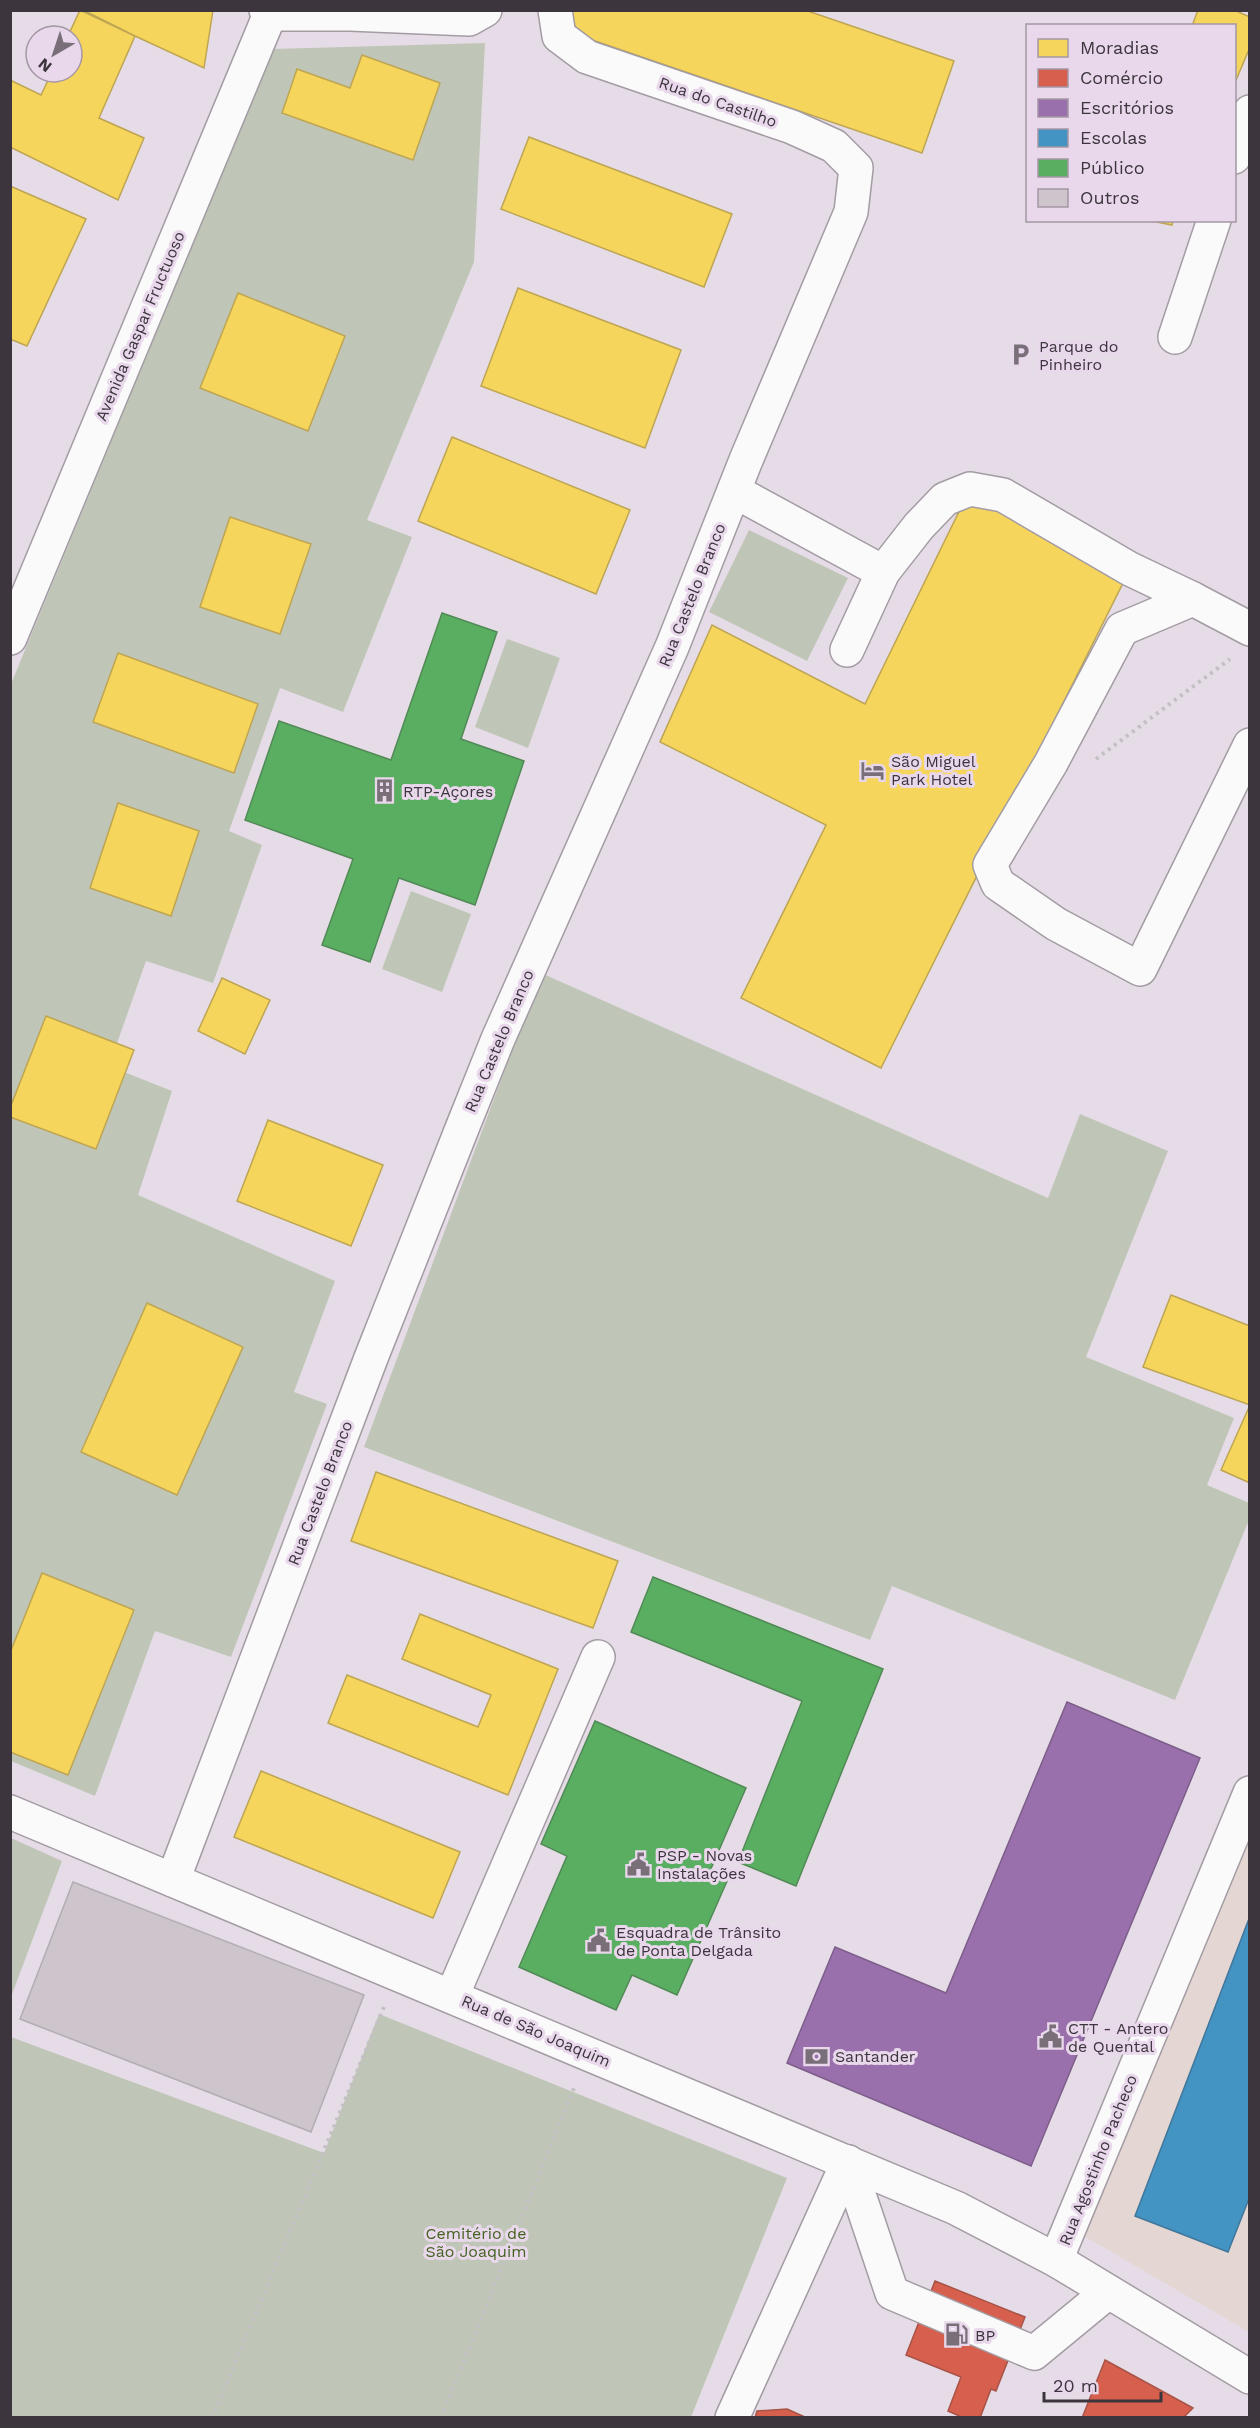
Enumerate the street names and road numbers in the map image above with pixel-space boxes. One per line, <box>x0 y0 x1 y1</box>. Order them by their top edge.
street label: Rua do Castilho <box>657 73 779 131</box>
street label: Avenida Gaspar Fructuoso <box>91 228 189 424</box>
street label: Rua Castelo Branco <box>655 520 729 670</box>
street label: Rua Castelo Branco <box>460 967 538 1115</box>
street label: Rua Castelo Branco <box>284 1418 356 1568</box>
street label: Rua de São Joaquim <box>459 1991 613 2071</box>
street label: Rua Agostinho Pacheco <box>1055 2072 1141 2248</box>

